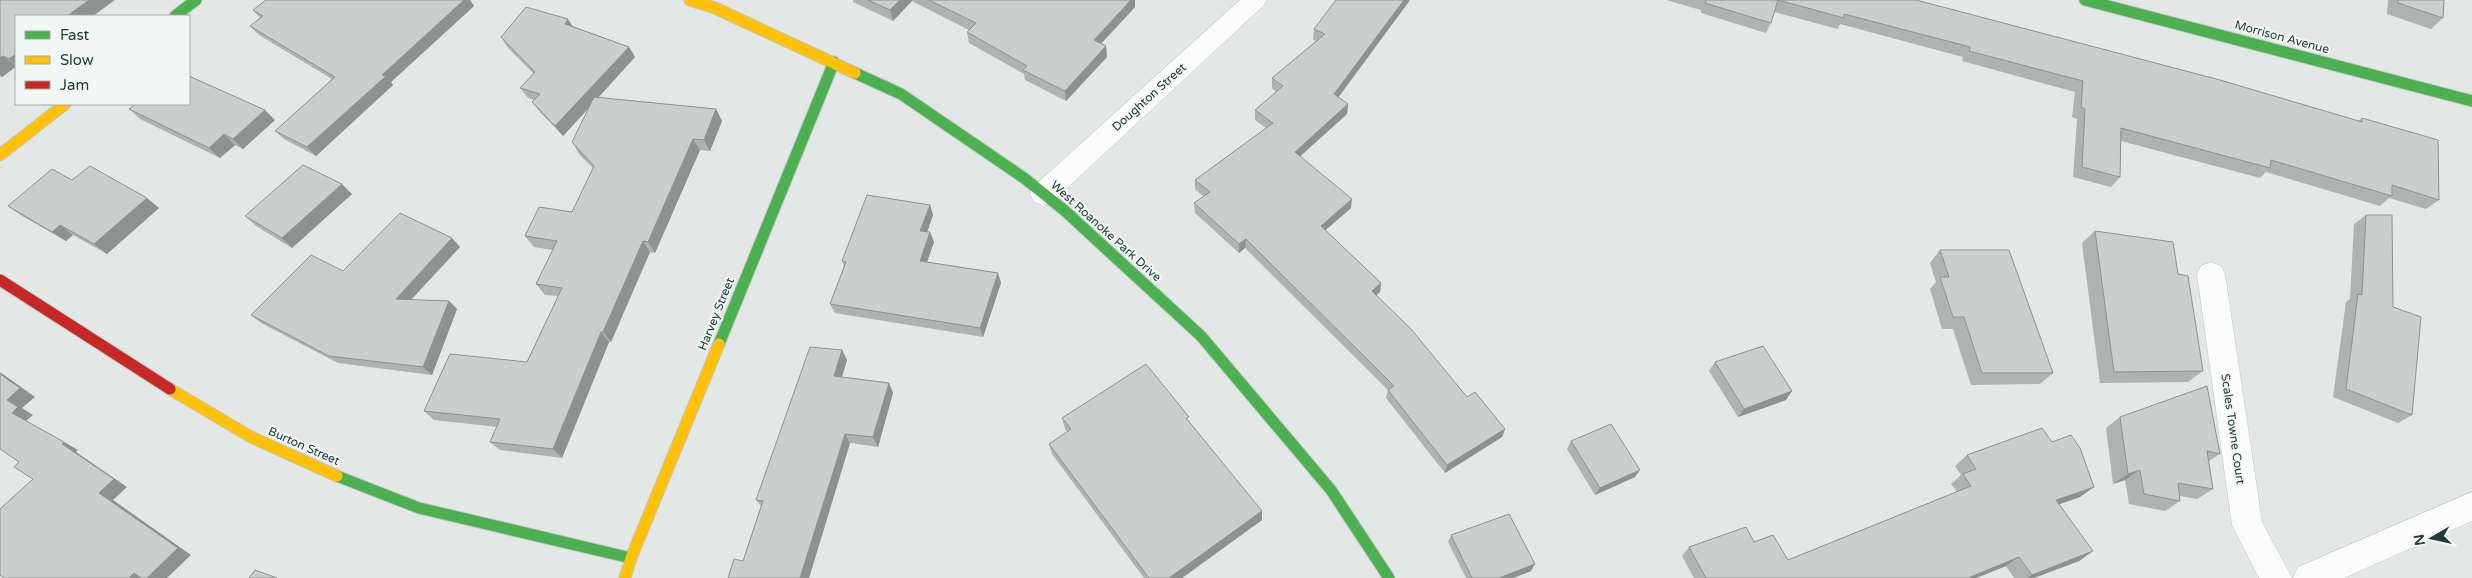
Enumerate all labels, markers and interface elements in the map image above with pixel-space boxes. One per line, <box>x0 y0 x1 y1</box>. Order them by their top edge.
legend <box>15 15 190 105</box>
street label: Morrison Avenue <box>2233 18 2331 56</box>
text: Fast <box>60 26 90 44</box>
text: Slow <box>60 51 94 69</box>
street label: Doughton Street <box>1109 60 1189 134</box>
text: Jam <box>60 76 89 94</box>
street label: West Roanoke Park Drive <box>1048 178 1164 284</box>
street label: Harvey Street <box>695 275 737 352</box>
street label: Scales Towne Court <box>2218 373 2248 486</box>
street label: Burton Street <box>266 424 342 468</box>
north arrow <box>2407 513 2457 563</box>
text: N <box>2410 533 2429 547</box>

